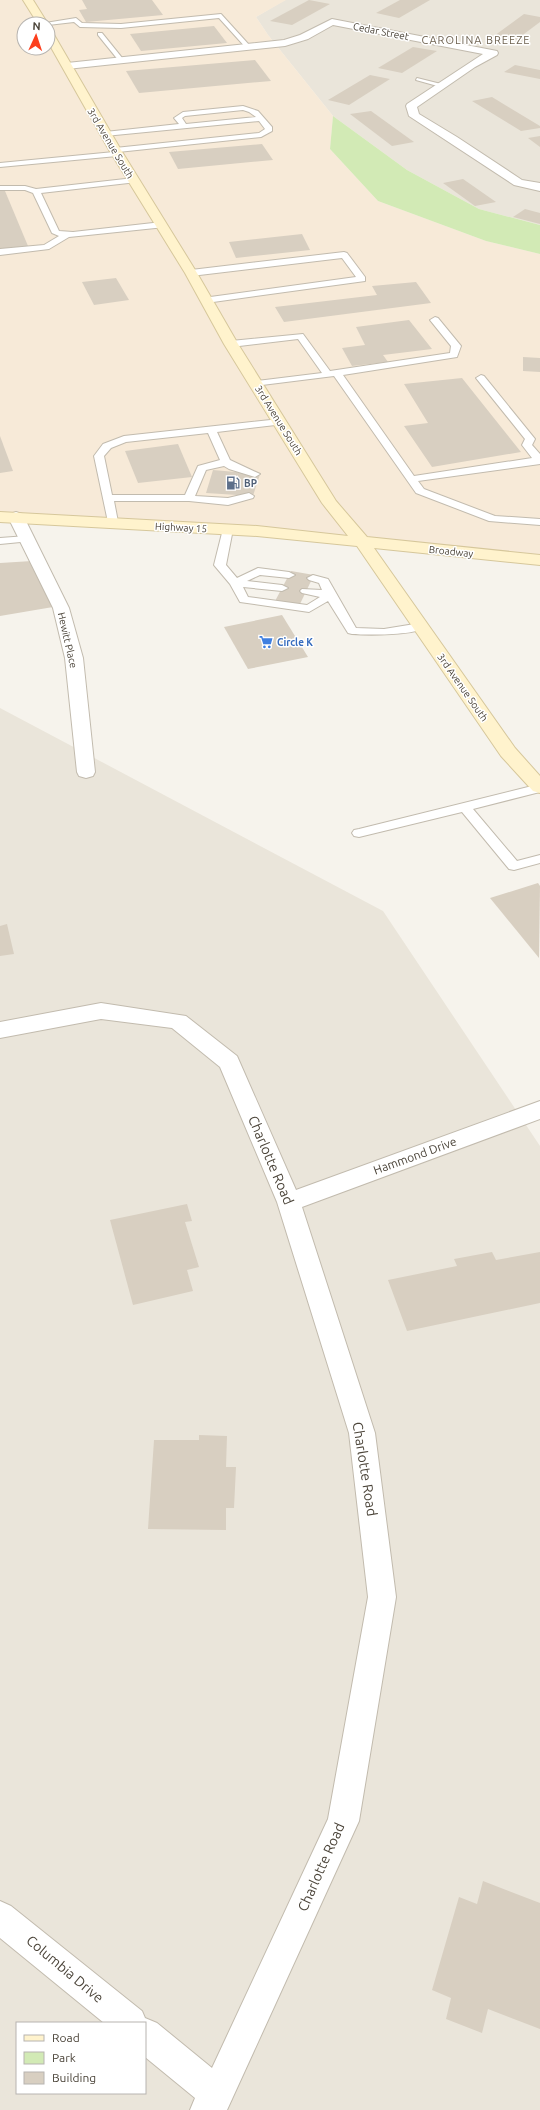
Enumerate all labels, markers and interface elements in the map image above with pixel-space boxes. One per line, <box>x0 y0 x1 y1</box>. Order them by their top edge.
north arrow <box>16 16 56 56</box>
text: N <box>32 20 41 32</box>
street label: Cedar Street <box>352 21 410 42</box>
district label: CAROLINA BREEZE <box>421 34 531 46</box>
street label: 3rd Avenue South <box>85 106 136 180</box>
street label: 3rd Avenue South <box>253 383 304 457</box>
fuel station icon: BP <box>225 475 241 491</box>
place label: BP <box>244 478 257 489</box>
street label: Highway 15 <box>155 521 207 534</box>
street label: Broadway <box>428 544 474 559</box>
street label: Hewitt Place <box>56 611 79 669</box>
supermarket icon: Circle K <box>258 634 274 650</box>
place label: Circle K <box>277 637 313 648</box>
street label: 3rd Avenue South <box>435 651 490 723</box>
street label: Charlotte Road <box>245 1113 297 1207</box>
street label: Hammond Drive <box>372 1134 458 1177</box>
street label: Charlotte Road <box>350 1421 380 1517</box>
street label: Charlotte Road <box>294 1820 348 1914</box>
street label: Columbia Drive <box>23 1932 107 2006</box>
legend <box>16 2022 146 2094</box>
text: Road <box>52 2031 80 2044</box>
text: Park <box>52 2051 76 2064</box>
text: Building <box>52 2071 96 2084</box>

